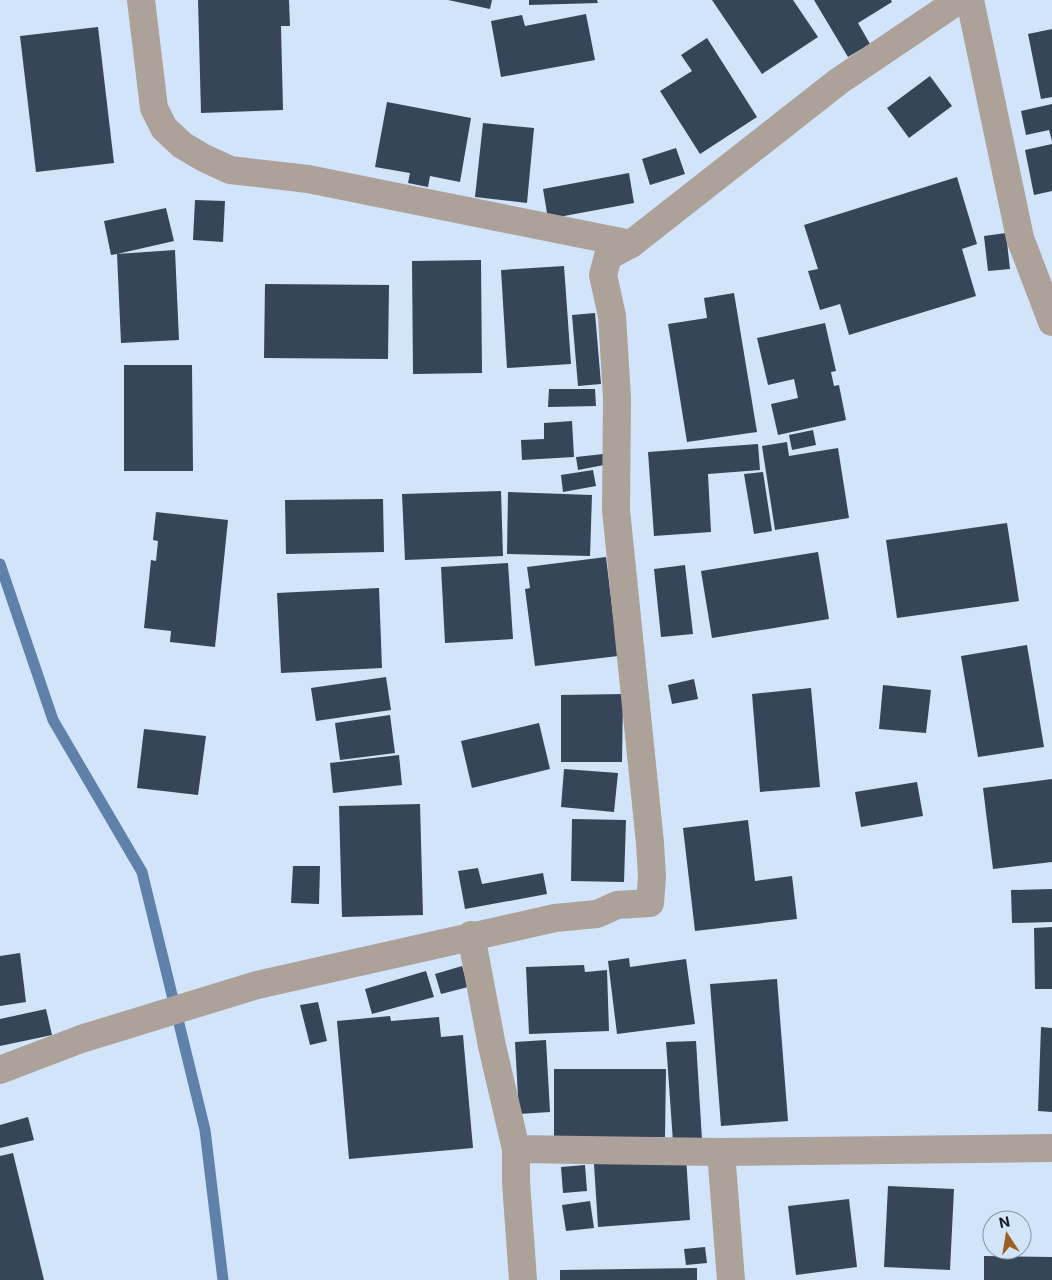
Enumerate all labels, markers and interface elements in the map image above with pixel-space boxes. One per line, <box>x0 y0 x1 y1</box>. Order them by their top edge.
north arrow <box>982 1210 1032 1260</box>
text: N <box>997 1212 1011 1231</box>

